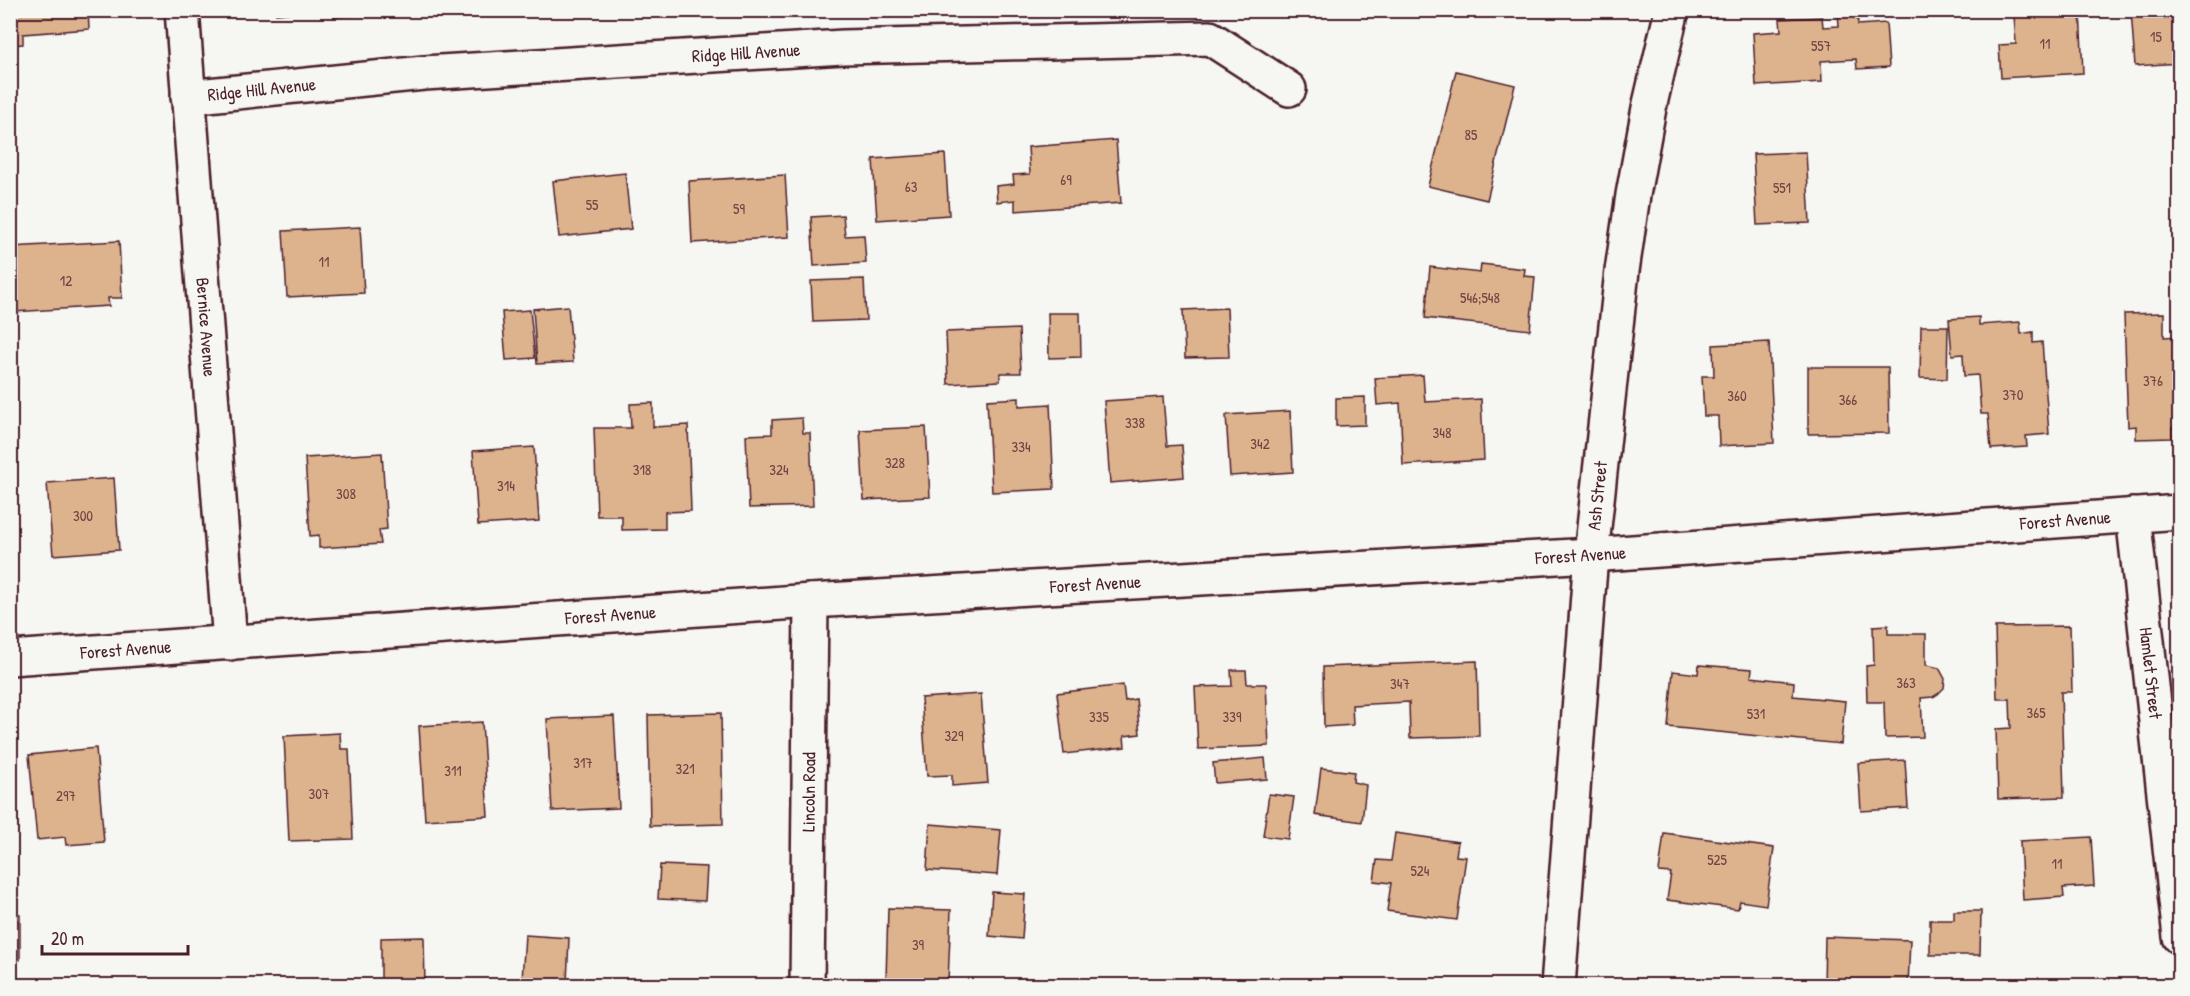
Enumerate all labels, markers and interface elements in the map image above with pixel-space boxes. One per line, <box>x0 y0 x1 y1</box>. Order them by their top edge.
house number: 15 <box>2150 26 2163 47</box>
house number: 11 <box>2040 33 2050 54</box>
house number: 557 <box>1811 35 1831 56</box>
street label: Ridge Hill Avenue <box>691 37 801 68</box>
street label: Ridge Hill Avenue <box>206 71 317 107</box>
house number: 85 <box>1465 124 1478 145</box>
house number: 69 <box>1060 169 1072 190</box>
house number: 63 <box>905 176 918 197</box>
house number: 551 <box>1773 177 1791 198</box>
house number: 55 <box>586 194 599 215</box>
house number: 59 <box>733 198 745 219</box>
house number: 11 <box>319 251 329 272</box>
house number: 12 <box>60 270 72 291</box>
street label: Bernice Avenue <box>190 277 223 378</box>
house number: 546;548 <box>1460 287 1500 308</box>
house number: 376 <box>2143 370 2163 391</box>
house number: 370 <box>2003 384 2024 405</box>
house number: 360 <box>1727 385 1747 406</box>
house number: 366 <box>1839 389 1857 410</box>
house number: 338 <box>1125 412 1145 433</box>
house number: 348 <box>1433 422 1451 443</box>
house number: 342 <box>1250 433 1270 454</box>
house number: 334 <box>1011 436 1031 457</box>
house number: 328 <box>885 452 905 473</box>
house number: 318 <box>633 459 651 480</box>
house number: 324 <box>769 459 789 480</box>
street label: Ash Street <box>1581 459 1613 531</box>
house number: 314 <box>497 475 515 496</box>
house number: 308 <box>336 483 356 504</box>
street label: Forest Avenue <box>2018 504 2112 536</box>
house number: 300 <box>73 505 93 526</box>
street label: Forest Avenue <box>1533 539 1627 570</box>
street label: Forest Avenue <box>1048 569 1142 599</box>
street label: Forest Avenue <box>563 599 657 631</box>
street label: Hamlet Street <box>2134 626 2169 721</box>
street label: Forest Avenue <box>78 634 172 665</box>
house number: 363 <box>1896 672 1916 693</box>
house number: 347 <box>1390 673 1410 694</box>
house number: 365 <box>2026 702 2046 723</box>
house number: 531 <box>1747 703 1765 724</box>
house number: 335 <box>1089 706 1110 727</box>
house number: 339 <box>1223 706 1242 727</box>
house number: 329 <box>944 725 964 746</box>
house number: 317 <box>573 752 593 773</box>
street label: Lincoln Road <box>796 752 821 832</box>
house number: 321 <box>675 758 695 779</box>
house number: 311 <box>444 760 462 781</box>
house number: 307 <box>309 783 329 804</box>
house number: 297 <box>56 785 76 806</box>
house number: 525 <box>1707 849 1728 870</box>
house number: 11 <box>2052 853 2062 874</box>
house number: 524 <box>1411 860 1430 881</box>
scale bar <box>42 918 188 956</box>
text: 20 m <box>51 926 84 951</box>
house number: 39 <box>912 934 925 955</box>

